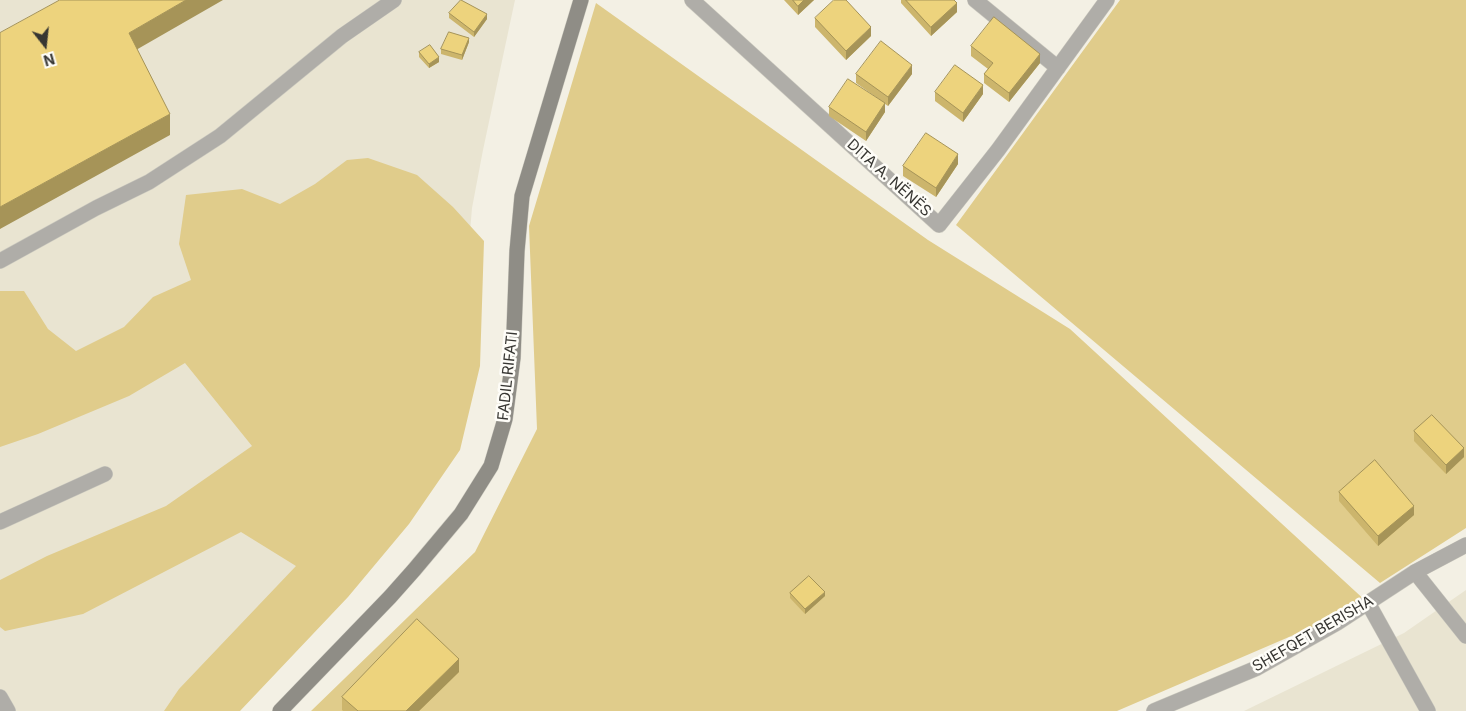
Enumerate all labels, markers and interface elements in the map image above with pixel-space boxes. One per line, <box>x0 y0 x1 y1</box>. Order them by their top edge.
north arrow <box>20 20 70 70</box>
text: N <box>42 50 57 70</box>
street label: DITA A. NËNËS <box>843 136 935 220</box>
street label: FADIL RIFATI <box>494 331 522 421</box>
street label: SHEFQET BERISHA <box>1249 592 1377 676</box>

